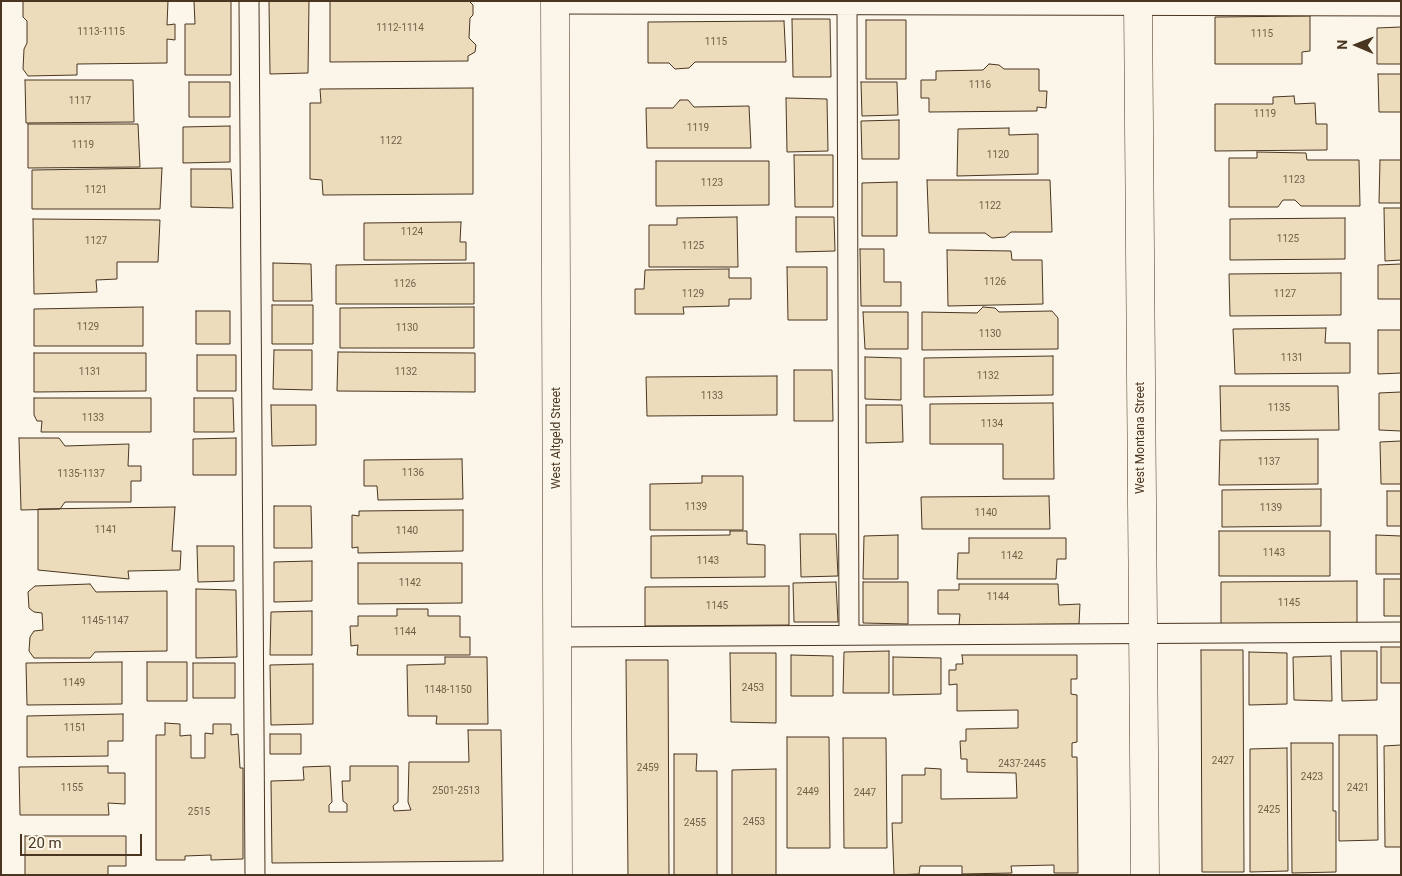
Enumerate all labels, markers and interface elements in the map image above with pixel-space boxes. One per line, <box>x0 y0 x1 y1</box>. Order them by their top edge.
north arrow <box>1332 20 1382 70</box>
house number: 1112-1114 <box>376 22 424 34</box>
house number: 1113-1115 <box>77 26 125 38</box>
house number: 1115 <box>1251 28 1273 40</box>
house number: 1115 <box>705 36 727 48</box>
text: N <box>1334 40 1350 50</box>
house number: 1116 <box>969 79 991 91</box>
house number: 1117 <box>69 95 91 107</box>
house number: 1119 <box>1254 108 1276 120</box>
house number: 1119 <box>687 122 709 134</box>
house number: 1122 <box>380 135 402 147</box>
house number: 1119 <box>72 139 94 151</box>
house number: 1120 <box>987 149 1009 161</box>
house number: 1123 <box>1283 174 1305 186</box>
house number: 1123 <box>701 177 723 189</box>
house number: 1121 <box>85 184 107 196</box>
house number: 1122 <box>979 200 1001 212</box>
house number: 1124 <box>401 226 423 238</box>
house number: 1125 <box>1277 233 1299 245</box>
house number: 1127 <box>85 235 107 247</box>
house number: 1125 <box>682 240 704 252</box>
house number: 1126 <box>984 276 1006 288</box>
house number: 1126 <box>394 278 416 290</box>
house number: 1129 <box>682 288 704 300</box>
house number: 1127 <box>1274 288 1296 300</box>
house number: 1129 <box>77 321 99 333</box>
house number: 1130 <box>396 322 418 334</box>
house number: 1130 <box>979 328 1001 340</box>
house number: 1131 <box>1281 352 1303 364</box>
house number: 1131 <box>79 366 101 378</box>
house number: 1132 <box>395 366 417 378</box>
house number: 1132 <box>977 370 999 382</box>
street label: West Montana Street <box>1134 382 1148 494</box>
street label: West Altgeld Street <box>550 387 564 489</box>
house number: 1133 <box>701 390 723 402</box>
house number: 1135 <box>1268 402 1290 414</box>
house number: 1133 <box>82 412 104 424</box>
house number: 1134 <box>981 418 1003 430</box>
house number: 1137 <box>1258 456 1280 468</box>
house number: 1136 <box>402 467 424 479</box>
house number: 1135-1137 <box>57 468 105 480</box>
house number: 1139 <box>685 501 707 513</box>
house number: 1139 <box>1260 502 1282 514</box>
house number: 1140 <box>975 507 997 519</box>
house number: 1141 <box>95 524 117 536</box>
house number: 1140 <box>396 525 418 537</box>
house number: 1143 <box>1263 547 1285 559</box>
house number: 1142 <box>1001 550 1023 562</box>
house number: 1143 <box>697 555 719 567</box>
house number: 1142 <box>399 577 421 589</box>
house number: 1144 <box>987 591 1009 603</box>
house number: 1145 <box>1278 597 1300 609</box>
house number: 1145 <box>706 600 728 612</box>
house number: 1145-1147 <box>81 615 129 627</box>
house number: 1144 <box>394 626 416 638</box>
house number: 1149 <box>63 677 85 689</box>
house number: 2453 <box>742 682 764 694</box>
house number: 1148-1150 <box>424 684 472 696</box>
house number: 1151 <box>64 722 86 734</box>
house number: 2427 <box>1212 755 1234 767</box>
house number: 2437-2445 <box>998 758 1046 770</box>
house number: 2459 <box>637 762 659 774</box>
house number: 2423 <box>1301 771 1323 783</box>
house number: 1155 <box>61 782 83 794</box>
house number: 2421 <box>1347 782 1369 794</box>
house number: 2501-2513 <box>432 785 480 797</box>
house number: 2449 <box>797 786 819 798</box>
house number: 2447 <box>854 787 876 799</box>
house number: 2425 <box>1258 804 1280 816</box>
house number: 2515 <box>188 806 210 818</box>
house number: 2453 <box>743 816 765 828</box>
house number: 2455 <box>684 817 706 829</box>
scale bar <box>22 824 145 856</box>
text: 20 m <box>28 834 62 852</box>

